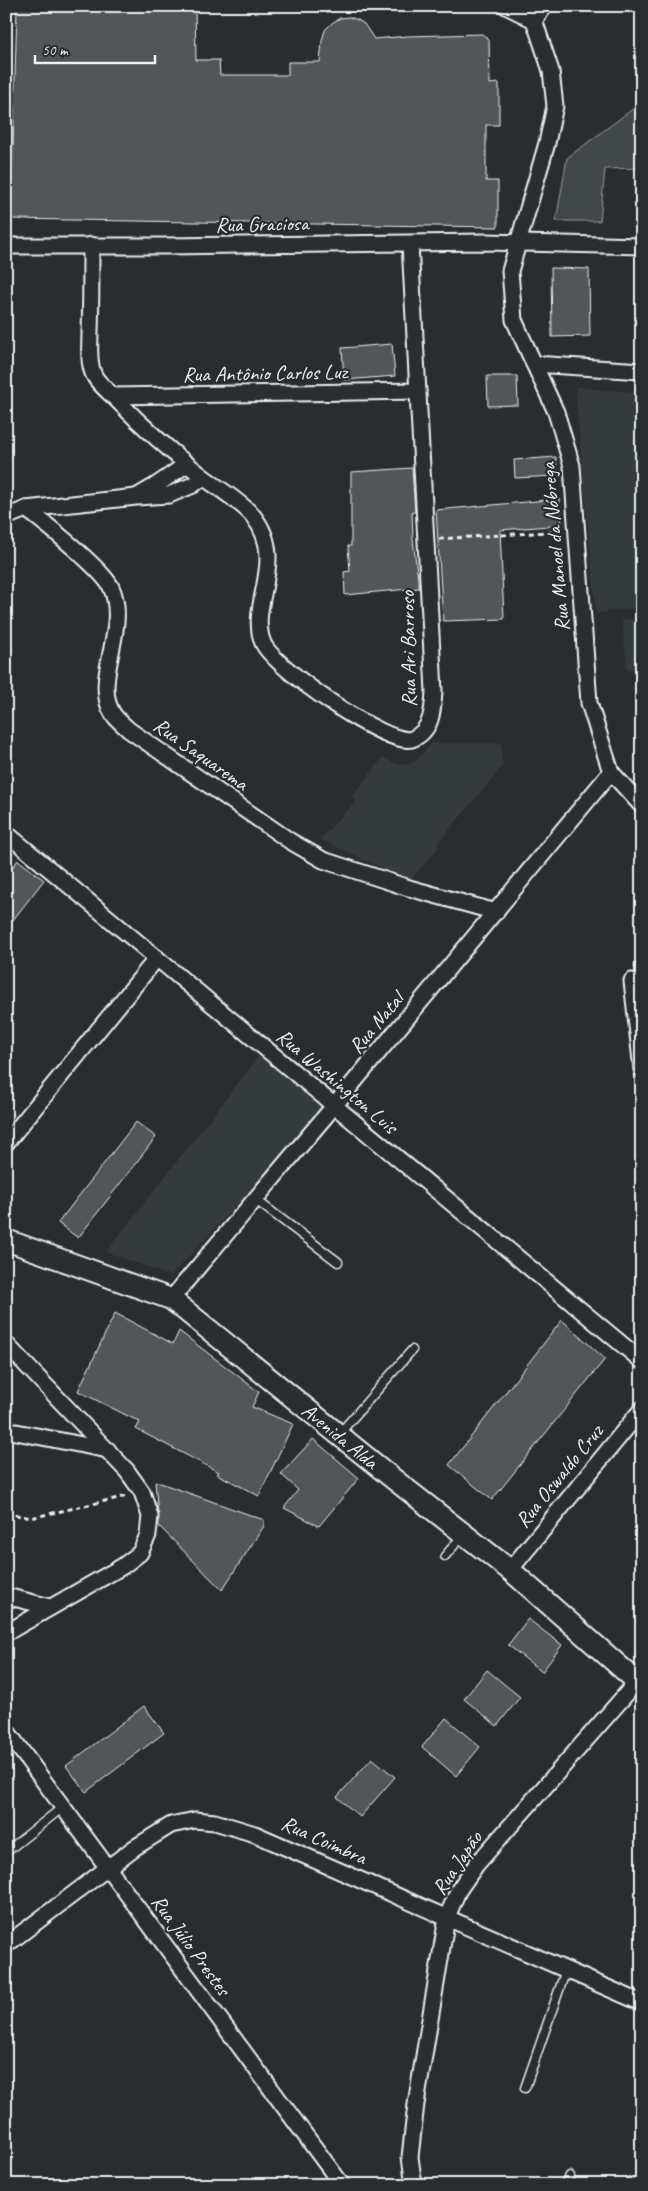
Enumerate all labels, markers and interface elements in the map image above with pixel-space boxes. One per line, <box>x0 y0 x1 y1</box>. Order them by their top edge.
scale bar <box>35 32 155 64</box>
text: 50 m <box>42 41 69 60</box>
street label: Rua Graciosa <box>215 210 311 238</box>
street label: Rua Antônio Carlos Luz <box>183 359 350 387</box>
street label: Rua Manoel da Nóbrega <box>535 460 575 632</box>
street label: Rua Ari Barroso <box>394 589 422 707</box>
street label: Rua Saquarema <box>149 712 255 797</box>
street label: Rua Natal <box>343 984 411 1059</box>
street label: Rua Washington Luis <box>271 1023 404 1140</box>
street label: Avenida Alda <box>296 1397 385 1476</box>
street label: Rua Oswaldo Cruz <box>509 1418 609 1533</box>
street label: Rua Coimbra <box>277 1810 372 1871</box>
street label: Rua Japão <box>426 1825 489 1900</box>
street label: Rua Júlio Prestes <box>146 1889 237 2002</box>

